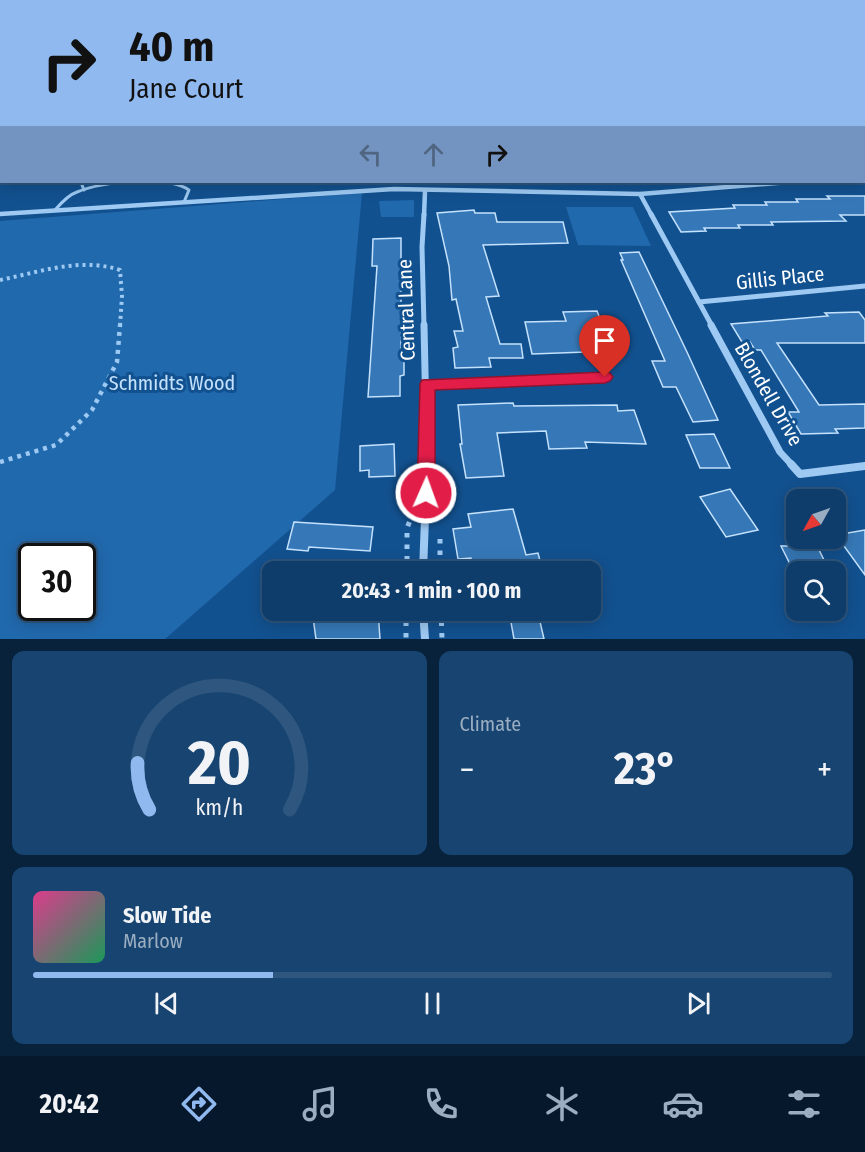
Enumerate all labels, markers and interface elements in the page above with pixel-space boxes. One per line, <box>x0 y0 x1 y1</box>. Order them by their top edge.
text: 40 m <box>129 22 214 72</box>
icon: right <box>30 24 108 102</box>
text: Jane Court <box>129 73 243 105</box>
icon: left <box>354 138 387 171</box>
icon: ahead <box>417 138 450 171</box>
icon: right <box>480 138 513 171</box>
street label: Central Lane <box>392 259 420 361</box>
street label: Gillis Place <box>735 261 825 295</box>
pin <box>579 315 630 377</box>
icon: arrive <box>588 324 621 357</box>
street label: Blondell Drive <box>730 338 808 450</box>
park label: Schmidts Wood <box>109 371 235 395</box>
position arrow <box>394 461 458 525</box>
north arrow <box>786 489 846 549</box>
map controls <box>786 489 846 621</box>
speed limit sign: 30 <box>18 543 96 621</box>
button: search <box>786 561 846 621</box>
text: 20:43 · 1 min · 100 m <box>342 577 521 604</box>
text: Climate <box>460 712 521 736</box>
text: 20 <box>187 726 251 801</box>
text: 23° <box>614 742 677 796</box>
text: − <box>460 750 474 790</box>
text: + <box>817 750 832 790</box>
text: km/h <box>195 795 243 821</box>
text: Slow Tide <box>123 902 211 929</box>
text: Marlow <box>123 929 183 953</box>
icon: previous <box>150 987 183 1020</box>
icon: pause <box>416 987 449 1020</box>
icon: next <box>682 987 715 1020</box>
icon: directions <box>178 1083 220 1125</box>
icon: music <box>299 1083 341 1125</box>
icon: phone <box>420 1083 462 1125</box>
icon: climate <box>541 1083 583 1125</box>
icon: car <box>662 1083 704 1125</box>
icon: filters <box>783 1083 825 1125</box>
text: 20:42 <box>40 1088 99 1120</box>

